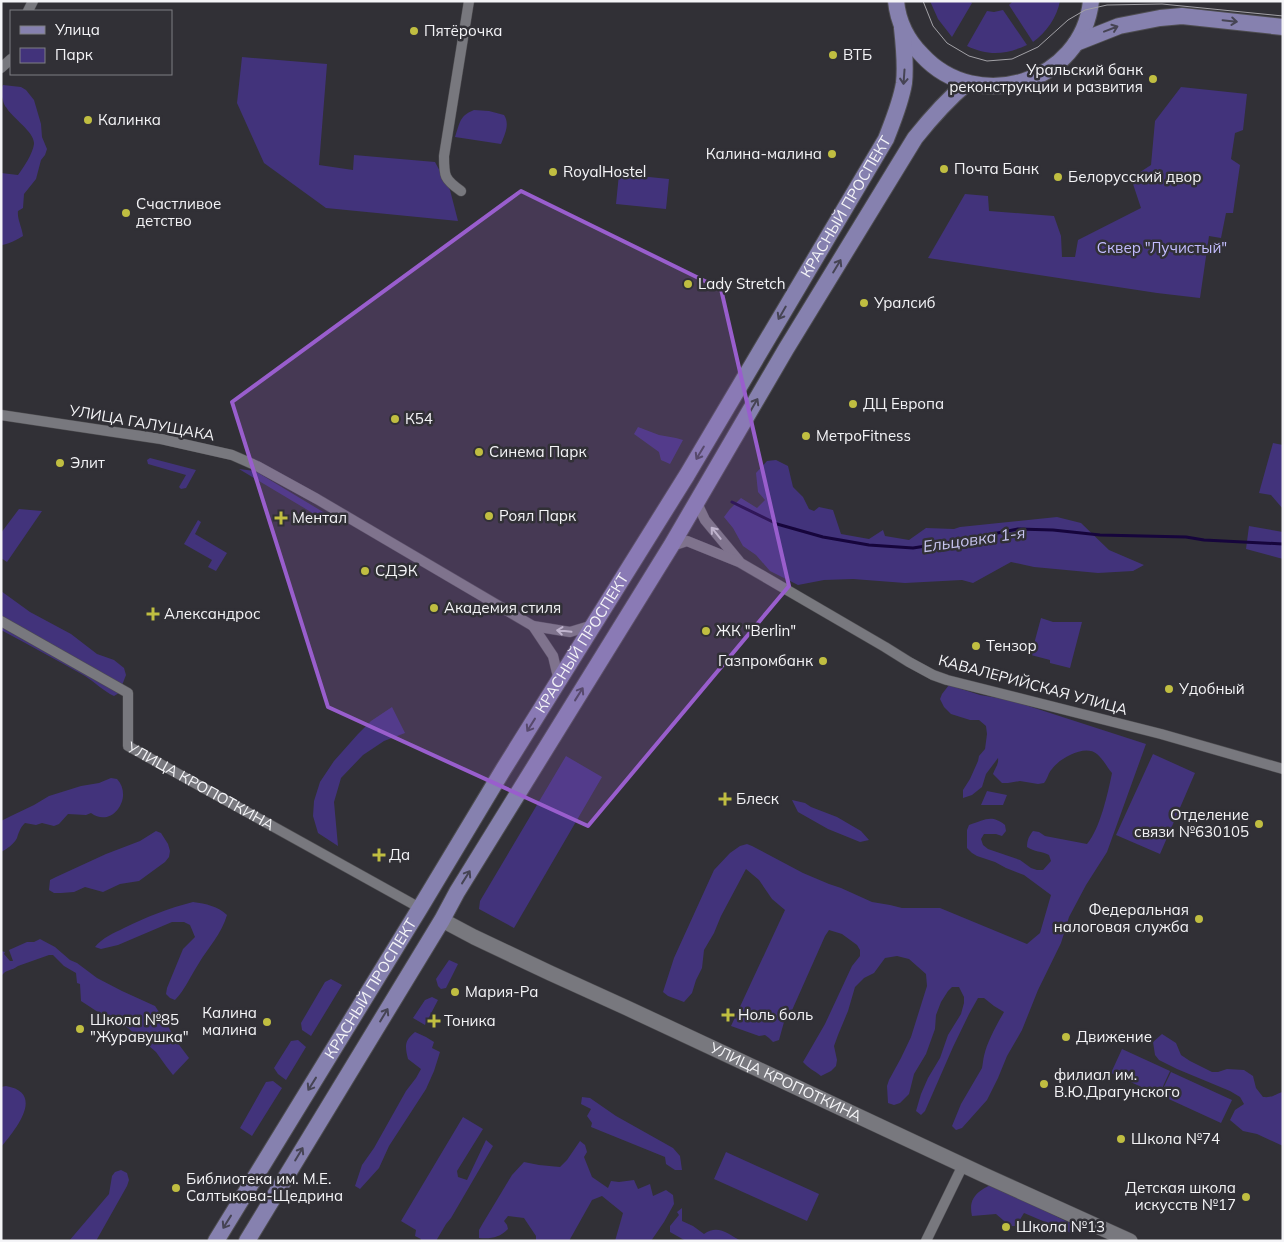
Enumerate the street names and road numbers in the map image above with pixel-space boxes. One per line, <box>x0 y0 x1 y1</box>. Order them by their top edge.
street label: КРАСНЫЙ ПРОСПЕКТ <box>796 132 895 281</box>
street label: УЛИЦА ГАЛУЩАКА <box>67 400 216 445</box>
street label: КРАСНЫЙ ПРОСПЕКТ <box>531 569 632 716</box>
street label: КАВАЛЕРИЙСКАЯ УЛИЦА <box>937 650 1130 719</box>
street label: УЛИЦА КРОПОТКИНА <box>123 737 278 834</box>
street label: КРАСНЫЙ ПРОСПЕКТ <box>320 915 420 1062</box>
street label: УЛИЦА КРОПОТКИНА <box>706 1038 865 1125</box>

